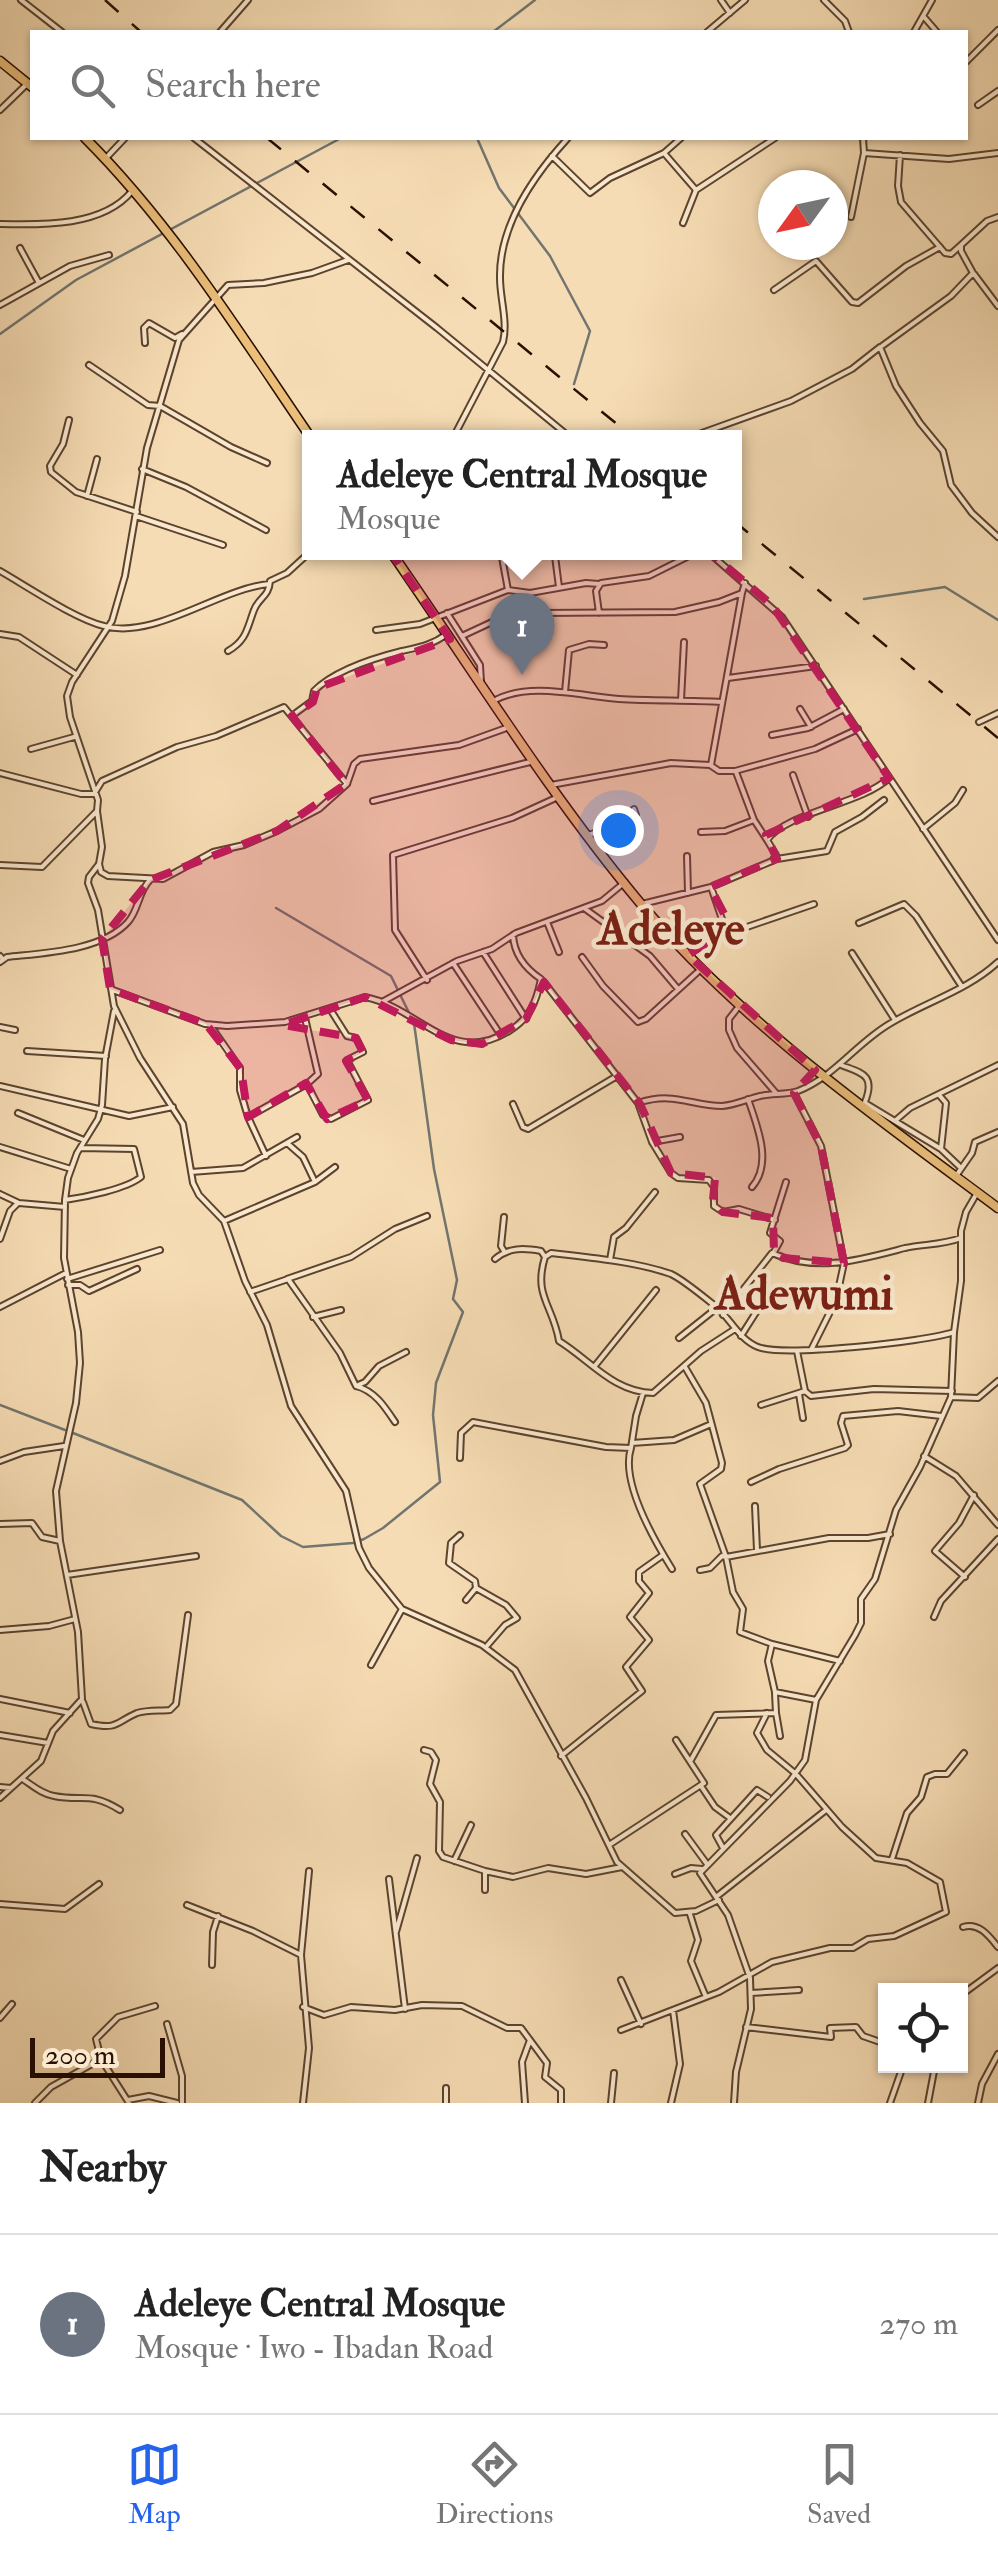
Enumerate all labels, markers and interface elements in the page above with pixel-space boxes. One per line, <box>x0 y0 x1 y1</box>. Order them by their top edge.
search box <box>30 30 968 140</box>
icon: search <box>65 58 120 113</box>
text: Search here <box>145 61 321 109</box>
north arrow <box>758 170 848 260</box>
popup <box>302 430 742 560</box>
text: Adeleye Central Mosque <box>337 451 707 499</box>
text: Mosque <box>337 499 440 539</box>
pin: 1 <box>490 592 554 675</box>
your location <box>593 805 644 856</box>
district label: Adeleye <box>595 899 745 959</box>
district label: Adewumi <box>713 1264 894 1324</box>
map controls <box>878 1983 968 2073</box>
button: locate <box>878 1983 968 2073</box>
scale bar <box>30 2033 165 2078</box>
text: 200 m <box>45 2038 116 2073</box>
text: Nearby <box>40 2142 166 2194</box>
text: Adeleye Central Mosque <box>135 2280 505 2328</box>
text: 1 <box>67 2304 78 2344</box>
text: 270 m <box>879 2304 958 2344</box>
text: Mosque · Iwo - Ibadan Road <box>135 2328 493 2368</box>
tab: Map <box>127 2437 182 2532</box>
tab: Directions <box>436 2437 553 2532</box>
tab: Saved <box>807 2437 871 2532</box>

